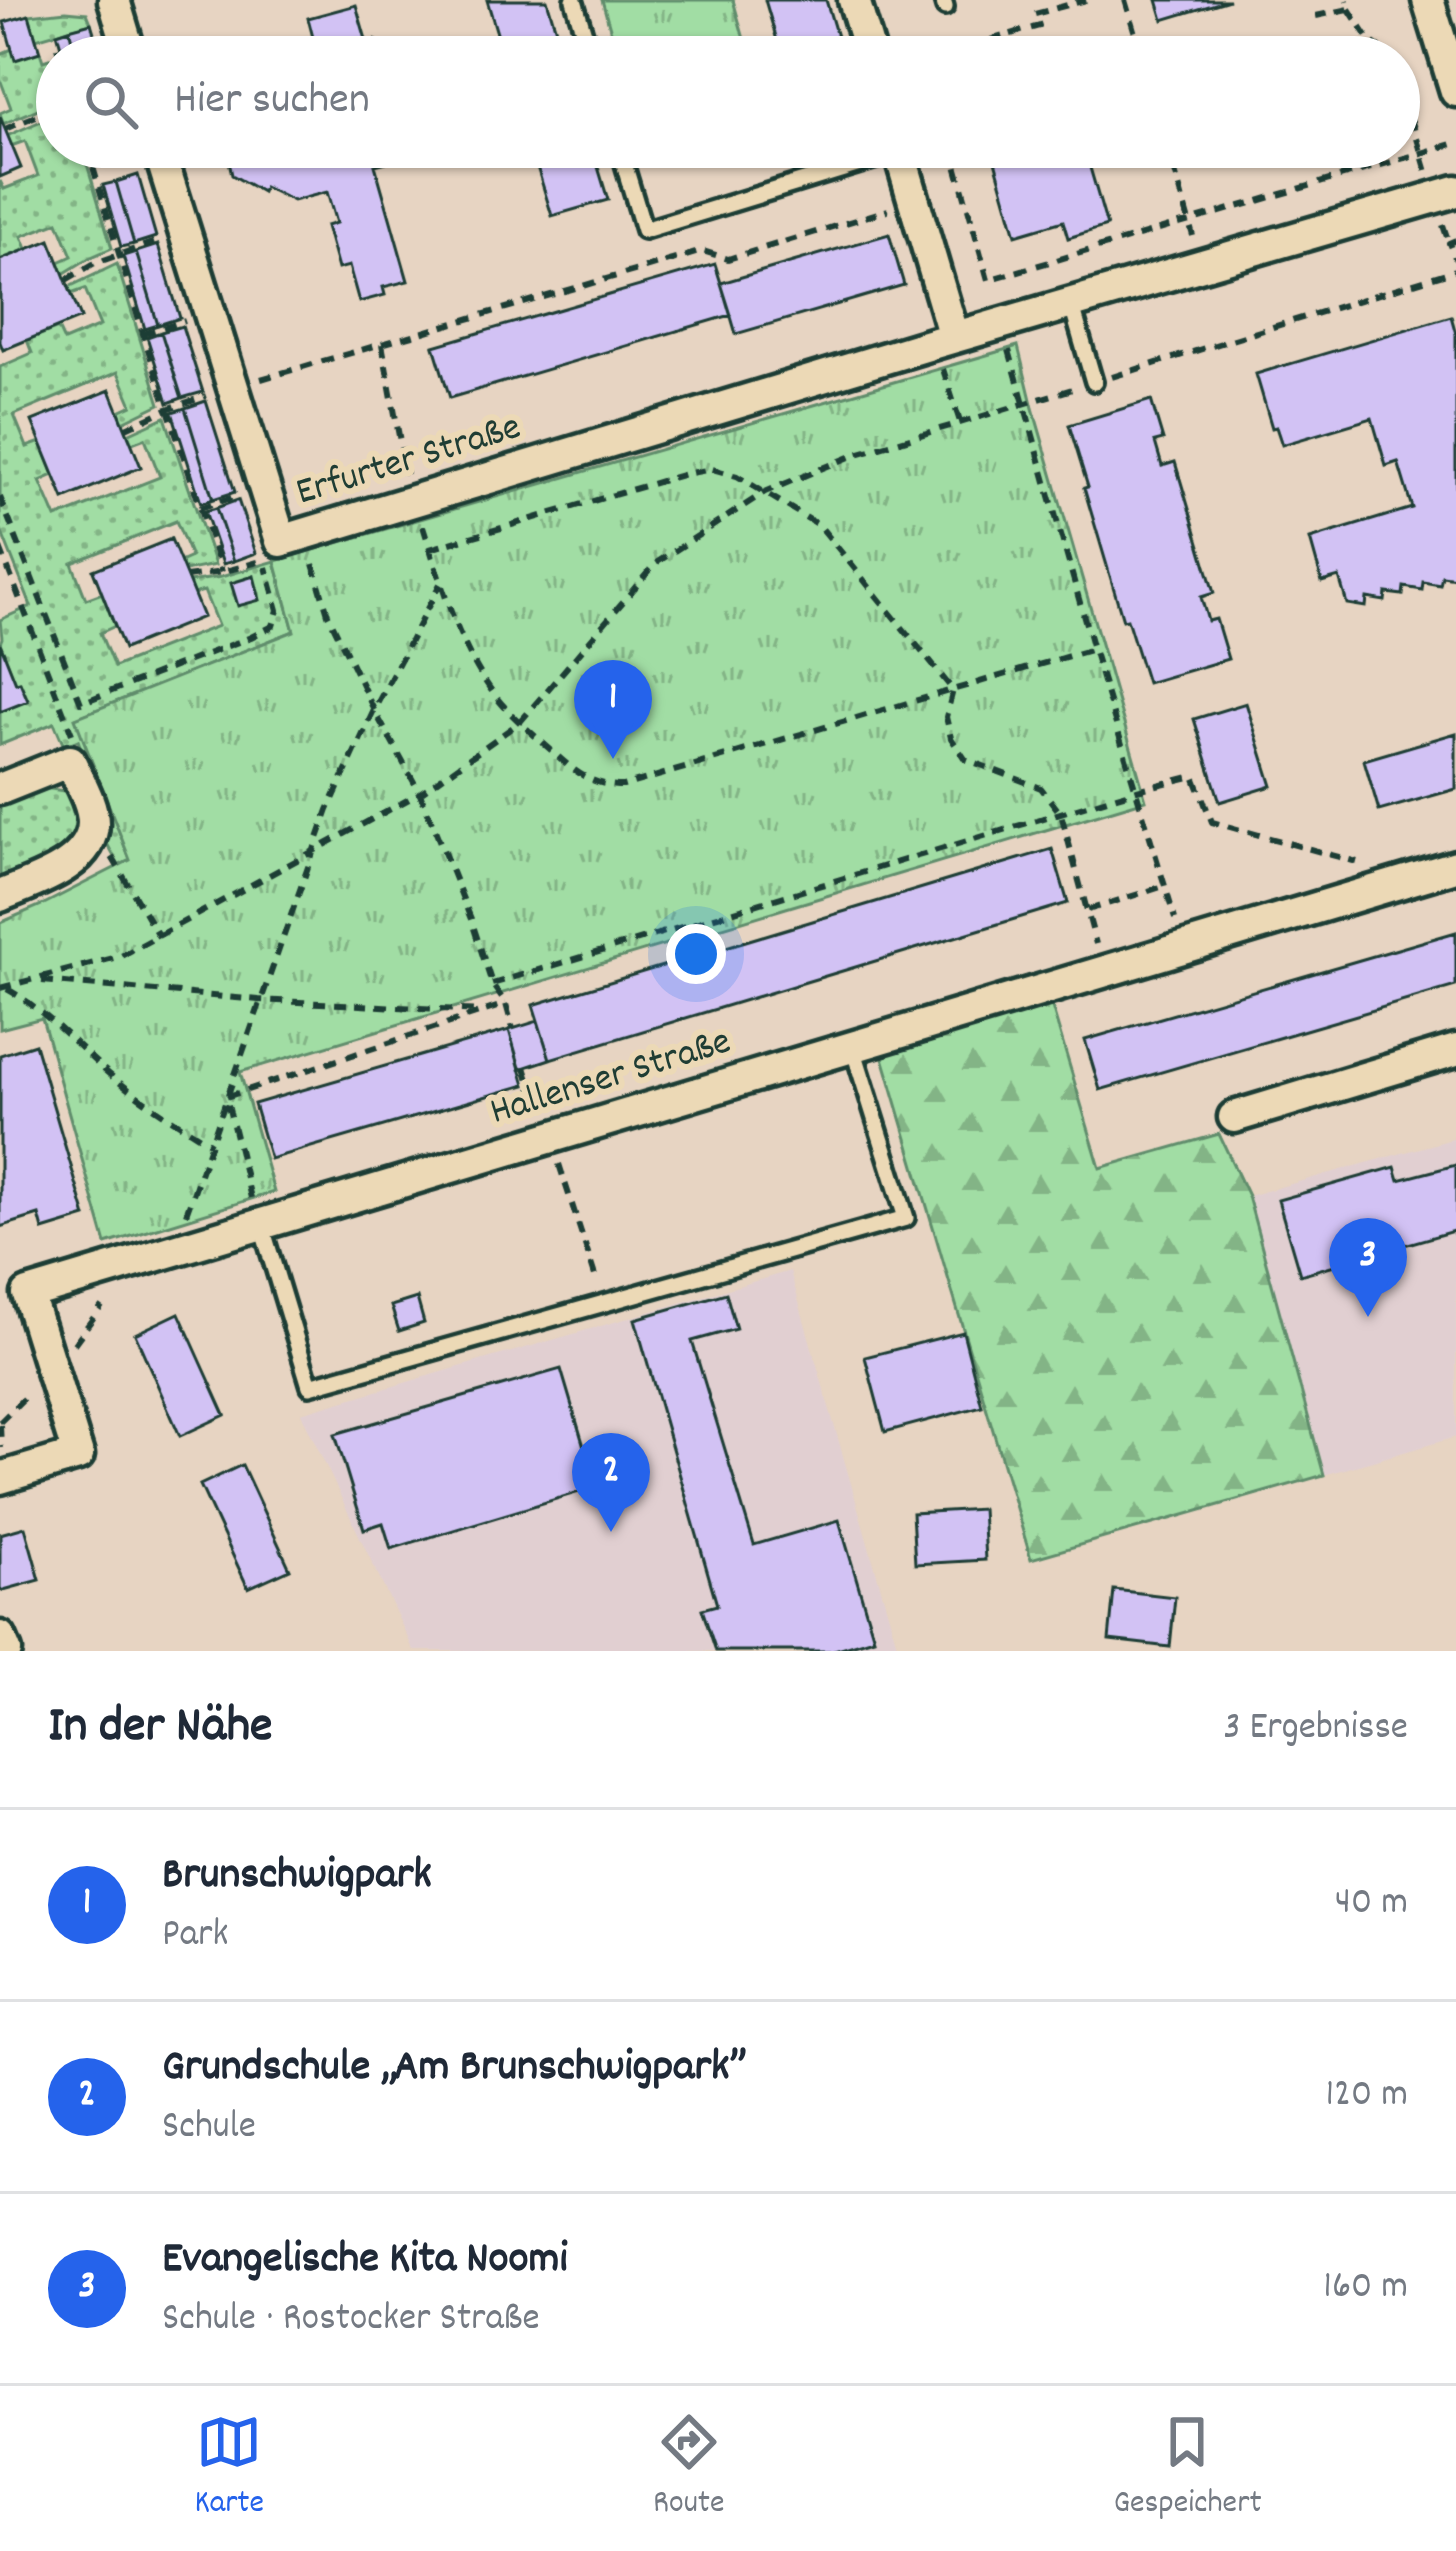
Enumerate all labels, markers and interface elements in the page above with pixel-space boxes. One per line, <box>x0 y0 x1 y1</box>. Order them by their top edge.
search box <box>36 36 1420 168</box>
icon: search <box>78 69 144 135</box>
text: Hier suchen <box>174 70 370 134</box>
street label: Erfurter Straße <box>290 402 528 522</box>
pin: 1 <box>574 660 652 759</box>
your location <box>666 924 726 984</box>
street label: Hallenser Straße <box>484 1016 738 1142</box>
pin: 3 <box>1329 1218 1407 1317</box>
pin: 2 <box>572 1433 650 1532</box>
text: In der Nähe <box>48 1693 272 1765</box>
text: 3 Ergebnisse <box>1223 1702 1408 1757</box>
text: Brunschwigpark <box>162 1845 432 1909</box>
text: 1 <box>83 1877 91 1932</box>
text: 40 m <box>1335 1877 1408 1932</box>
text: Park <box>162 1909 228 1964</box>
text: Grundschule „Am Brunschwigpark” <box>162 2037 747 2101</box>
text: 2 <box>78 2069 96 2124</box>
text: 120 m <box>1325 2069 1408 2124</box>
text: Schule <box>162 2101 256 2156</box>
text: Evangelische Kita Noomi <box>162 2229 568 2293</box>
text: 3 <box>78 2261 96 2316</box>
text: 160 m <box>1323 2261 1408 2316</box>
text: Schule · Rostocker Straße <box>162 2293 540 2348</box>
tab: Karte <box>194 2409 264 2528</box>
tab: Route <box>653 2409 725 2528</box>
tab: Gespeichert <box>1113 2409 1262 2528</box>

